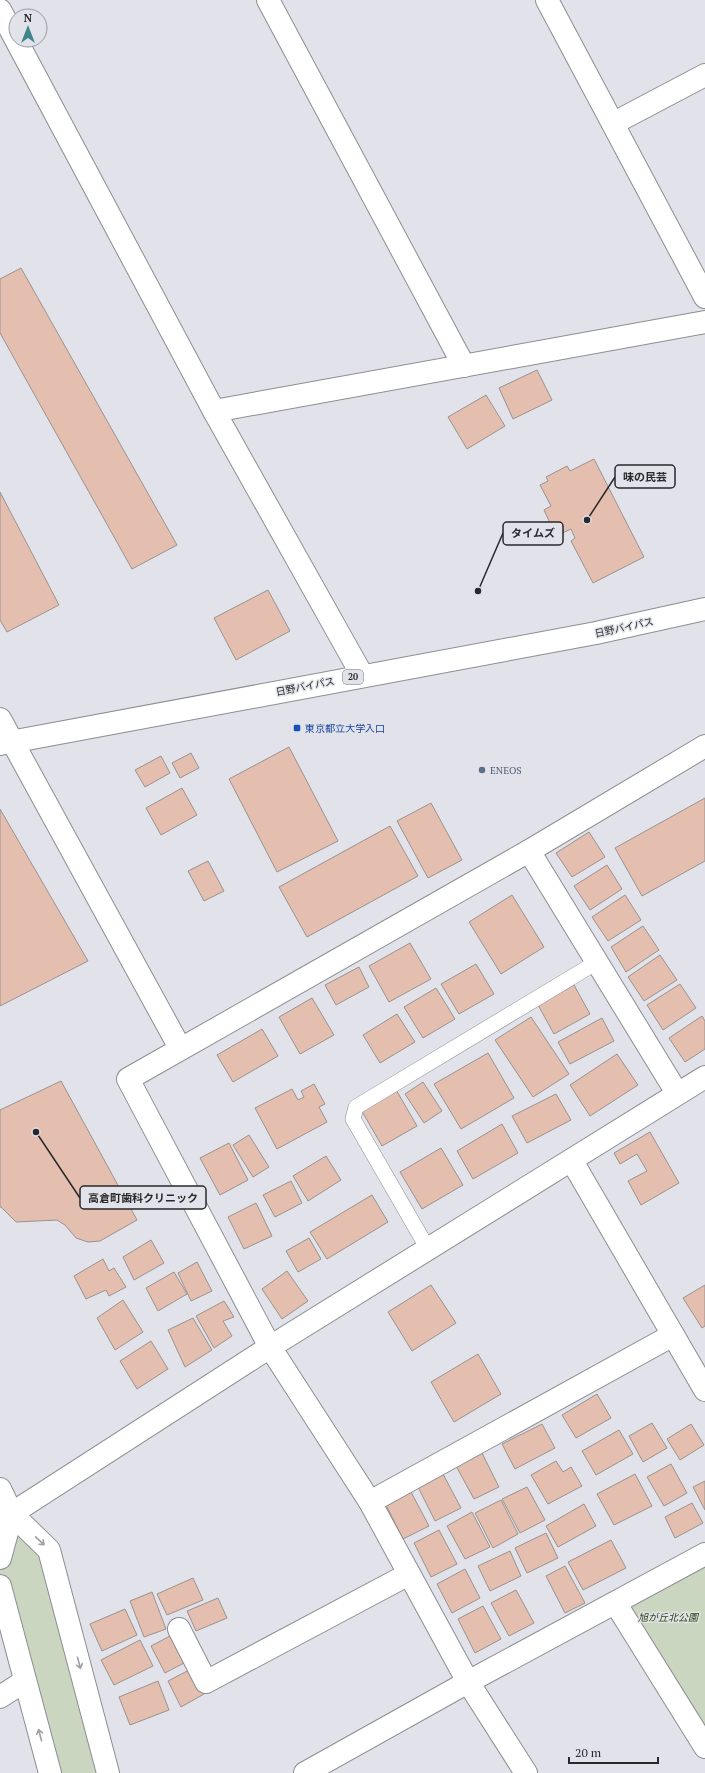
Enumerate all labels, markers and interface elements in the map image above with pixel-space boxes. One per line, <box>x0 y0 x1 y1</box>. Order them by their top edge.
north arrow <box>8 8 48 48</box>
text: N <box>24 11 33 25</box>
callout: 味の民芸 <box>615 465 675 488</box>
text: 味の民芸 <box>623 470 667 484</box>
callout: タイムズ <box>503 522 563 545</box>
text: タイムズ <box>511 526 555 540</box>
street label: 日野バイパス <box>593 615 655 640</box>
road number: 20 <box>343 670 363 684</box>
street label: 日野バイパス <box>274 674 336 699</box>
place label: 東京都立大学入口 <box>305 722 385 735</box>
marker: 東京都立大学入口 <box>292 723 302 733</box>
place label: ENEOS <box>490 764 522 777</box>
marker: ENEOS <box>477 765 487 775</box>
callout: 高倉町歯科クリニック <box>80 1186 206 1209</box>
text: 高倉町歯科クリニック <box>88 1191 198 1205</box>
one-way arrow <box>35 1536 45 1546</box>
park label: 旭が丘北公園 <box>638 1611 700 1624</box>
one-way arrow <box>76 1657 83 1670</box>
one-way arrow <box>36 1729 43 1742</box>
scale bar <box>569 1739 658 1765</box>
text: 20 m <box>575 1745 602 1760</box>

